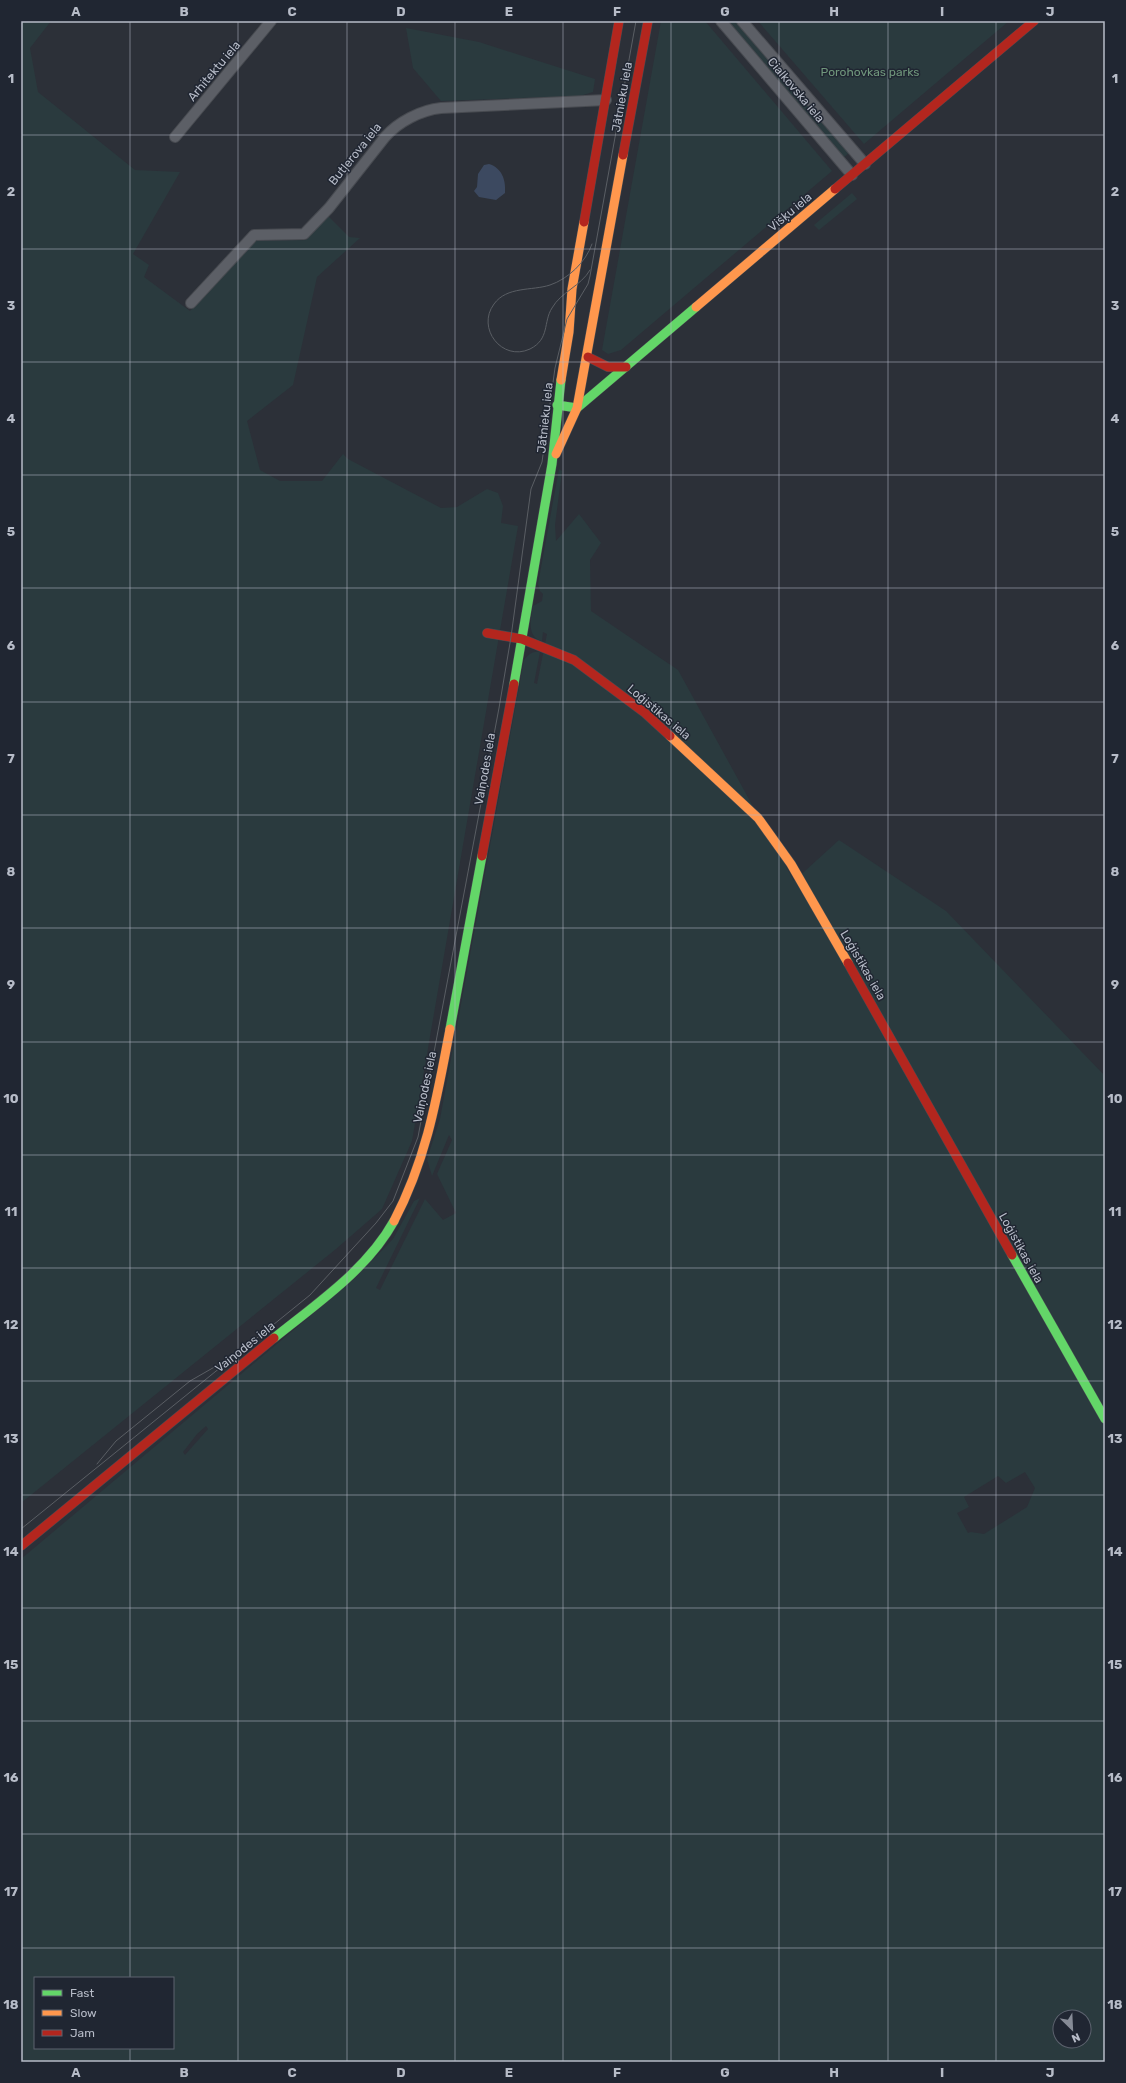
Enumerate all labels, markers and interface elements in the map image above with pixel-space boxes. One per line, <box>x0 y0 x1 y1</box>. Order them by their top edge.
text: A <box>71 4 81 19</box>
text: B <box>179 4 189 19</box>
text: C <box>287 4 297 19</box>
text: D <box>396 4 406 19</box>
text: E <box>505 4 513 19</box>
text: F <box>613 4 621 19</box>
text: G <box>720 4 730 19</box>
text: H <box>829 4 839 19</box>
text: I <box>940 4 944 19</box>
text: J <box>1046 4 1054 19</box>
street label: Arhitektu iela <box>185 38 243 104</box>
street label: Cialkovska iela <box>765 55 827 125</box>
street label: Jātnieku iela <box>609 61 635 133</box>
park label: Porohovkas parks <box>821 65 919 79</box>
text: 1 <box>8 71 14 86</box>
text: 1 <box>1112 71 1118 86</box>
street label: Butļerova iela <box>326 120 384 188</box>
text: 2 <box>7 184 15 199</box>
text: 2 <box>1111 184 1119 199</box>
street label: Višķu iela <box>765 190 815 234</box>
text: 3 <box>7 298 16 313</box>
text: 3 <box>1111 298 1120 313</box>
street label: Jātnieku iela <box>534 382 556 454</box>
text: 4 <box>7 411 16 426</box>
text: 4 <box>1111 411 1120 426</box>
text: 5 <box>7 524 15 539</box>
text: 5 <box>1111 524 1119 539</box>
text: 6 <box>7 638 16 653</box>
text: 6 <box>1111 638 1120 653</box>
street label: Loģistikas iela <box>625 681 693 743</box>
street label: Vaiņodes iela <box>472 732 498 806</box>
text: 7 <box>7 751 15 766</box>
text: 7 <box>1111 751 1119 766</box>
text: 8 <box>7 864 16 879</box>
text: 8 <box>1111 864 1120 879</box>
street label: Loģistikas iela <box>837 928 889 1002</box>
text: 9 <box>7 977 15 992</box>
text: 9 <box>1111 977 1119 992</box>
street label: Vaiņodes iela <box>411 1050 439 1124</box>
text: 10 <box>3 1091 19 1106</box>
text: 10 <box>1107 1091 1123 1106</box>
text: 11 <box>5 1204 17 1219</box>
text: 11 <box>1109 1204 1121 1219</box>
street label: Loģistikas iela <box>996 1210 1046 1286</box>
text: 12 <box>4 1317 18 1332</box>
text: 12 <box>1108 1317 1122 1332</box>
street label: Vaiņodes iela <box>212 1319 278 1375</box>
text: 13 <box>3 1431 19 1446</box>
text: 13 <box>1107 1431 1123 1446</box>
text: 14 <box>3 1544 19 1559</box>
text: 14 <box>1107 1544 1123 1559</box>
text: 15 <box>4 1657 18 1672</box>
text: 15 <box>1108 1657 1122 1672</box>
text: 16 <box>4 1770 19 1785</box>
text: 16 <box>1108 1770 1123 1785</box>
text: 17 <box>4 1884 19 1899</box>
text: 17 <box>1108 1884 1123 1899</box>
legend <box>34 1977 174 2049</box>
text: Fast <box>70 1986 94 2000</box>
text: 18 <box>3 1997 19 2012</box>
text: 18 <box>1107 1997 1123 2012</box>
text: Slow <box>70 2006 97 2020</box>
north arrow <box>1052 2009 1092 2049</box>
text: Jam <box>70 2026 95 2040</box>
text: N <box>1070 2030 1082 2045</box>
text: A <box>71 2065 81 2080</box>
text: B <box>179 2065 189 2080</box>
text: C <box>287 2065 297 2080</box>
text: D <box>396 2065 406 2080</box>
text: E <box>505 2065 513 2080</box>
text: F <box>613 2065 621 2080</box>
text: G <box>720 2065 730 2080</box>
text: H <box>829 2065 839 2080</box>
text: I <box>940 2065 944 2080</box>
text: J <box>1046 2065 1054 2080</box>

